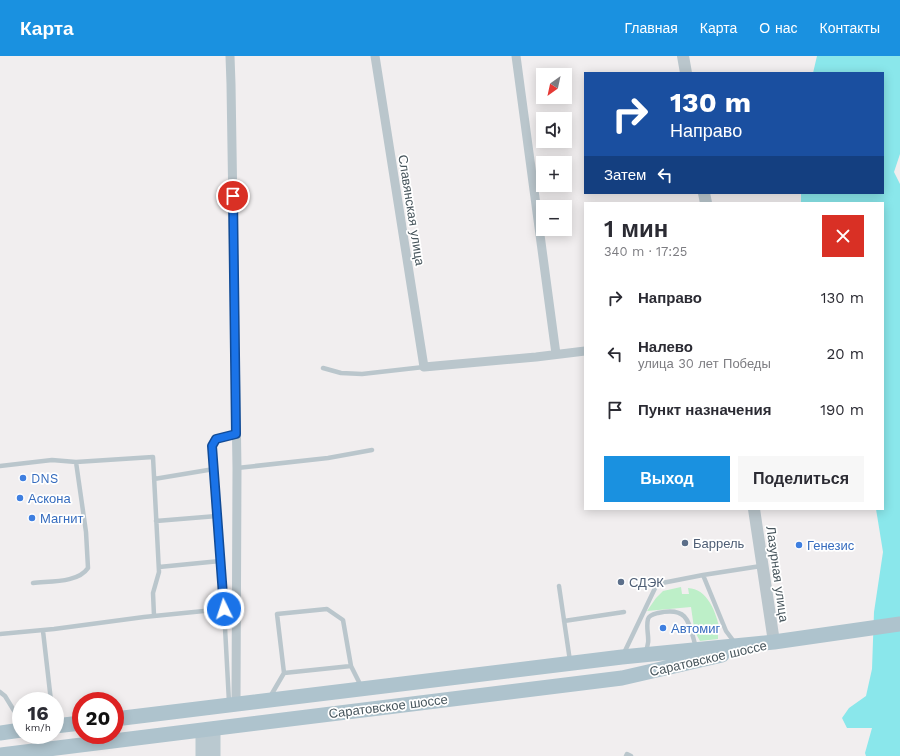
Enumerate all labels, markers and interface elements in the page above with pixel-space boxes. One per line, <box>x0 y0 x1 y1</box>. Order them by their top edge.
text: Карта <box>20 17 74 40</box>
text: Главная <box>625 20 678 36</box>
text: Карта <box>700 20 737 36</box>
text: О нас <box>759 20 798 36</box>
text: Контакты <box>820 20 880 36</box>
north arrow <box>536 68 572 104</box>
map controls <box>536 68 572 236</box>
text: 130 m <box>670 86 751 119</box>
icon: right <box>604 88 656 140</box>
button: sound <box>536 112 572 148</box>
text: Направо <box>670 120 742 141</box>
street label: Славянская улица <box>395 154 428 267</box>
button: + <box>536 156 572 192</box>
icon: left <box>654 164 676 186</box>
text: Затем <box>604 166 646 184</box>
pin <box>216 179 250 213</box>
icon: arrive <box>222 185 244 207</box>
button: − <box>536 200 572 236</box>
text: 1 мин <box>604 215 668 243</box>
button: close <box>822 215 864 257</box>
text: 340 m · 17:25 <box>604 244 687 259</box>
icon: right <box>604 287 626 309</box>
text: Направо <box>638 289 702 307</box>
text: 130 m <box>821 289 864 307</box>
text: Налево <box>638 338 693 356</box>
icon: left <box>604 343 626 365</box>
text: 20 m <box>827 345 864 363</box>
text: улица 30 лет Победы <box>638 356 771 371</box>
icon: arrive <box>604 399 626 421</box>
text: Пункт назначения <box>638 401 771 419</box>
text: 190 m <box>820 401 864 419</box>
button: Выход <box>604 456 730 502</box>
button: Поделиться <box>738 456 864 502</box>
place label: DNS <box>31 471 58 486</box>
marker: DNS <box>18 473 28 483</box>
place label: Аскона <box>28 491 71 506</box>
marker: Аскона <box>15 493 25 503</box>
place label: Магнит <box>40 511 83 526</box>
marker: Магнит <box>27 513 37 523</box>
street label: Лазурная улица <box>763 525 792 624</box>
place label: Баррель <box>693 536 745 551</box>
marker: Баррель <box>680 538 690 548</box>
place label: Генезис <box>807 538 855 553</box>
marker: Генезис <box>794 540 804 550</box>
place label: СДЭК <box>629 575 664 590</box>
marker: СДЭК <box>616 577 626 587</box>
position arrow <box>203 588 245 630</box>
place label: Автомиг <box>671 621 721 636</box>
marker: Автомиг <box>658 623 668 633</box>
street label: Саратовское шоссе <box>648 638 768 679</box>
speed limit sign: 20 <box>72 692 124 744</box>
street label: Саратовское шоссе <box>328 692 448 721</box>
text: 16 <box>28 701 48 725</box>
text: km/h <box>25 722 51 733</box>

